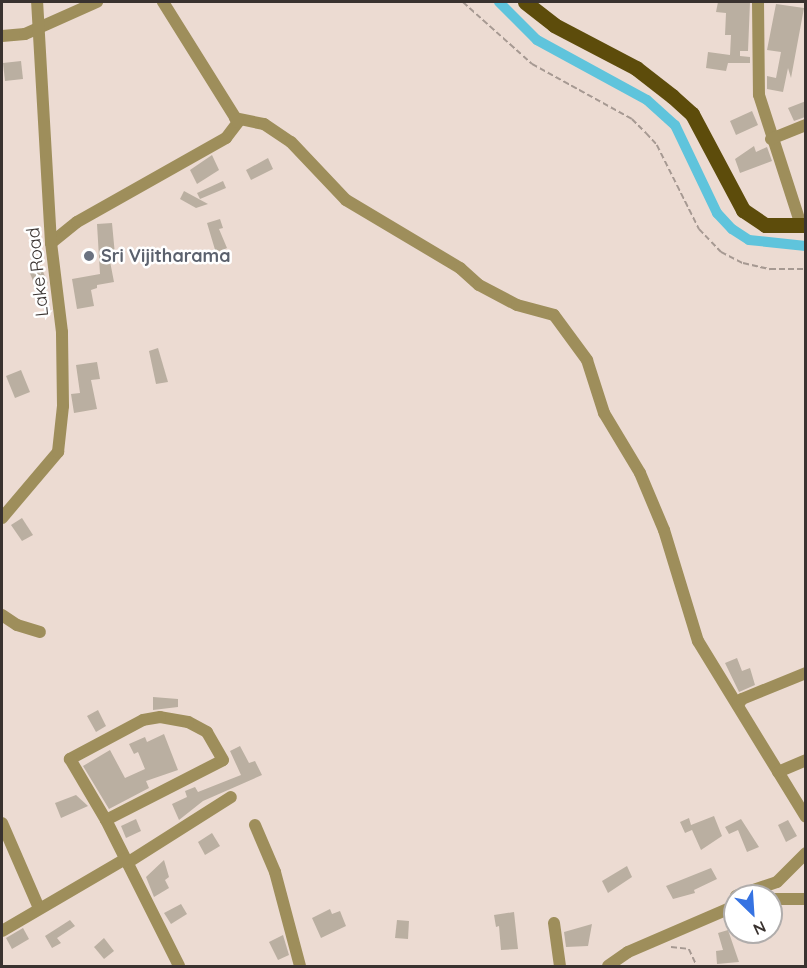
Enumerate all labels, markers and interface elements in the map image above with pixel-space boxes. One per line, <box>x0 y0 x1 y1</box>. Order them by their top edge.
street label: Lake Road <box>23 226 53 318</box>
place label: Sri Vijitharama <box>101 245 231 267</box>
marker: Sri Vijitharama <box>82 249 96 263</box>
north arrow <box>723 884 783 944</box>
text: N <box>750 917 769 940</box>

